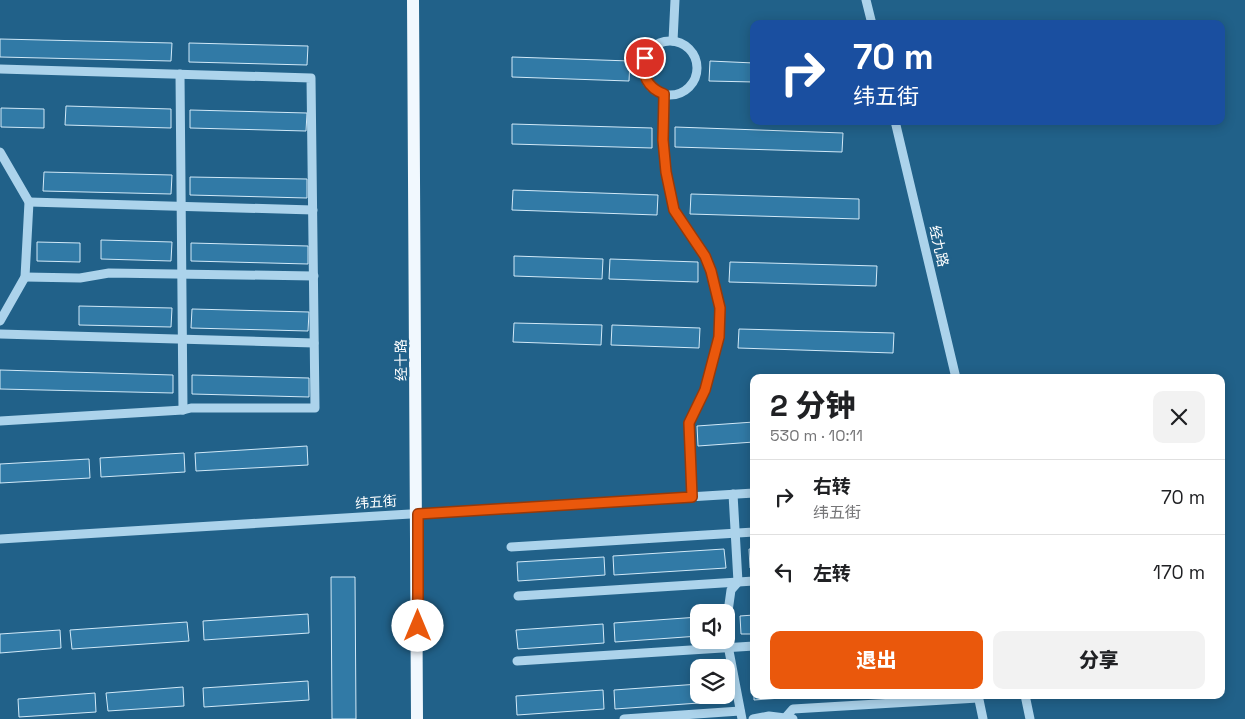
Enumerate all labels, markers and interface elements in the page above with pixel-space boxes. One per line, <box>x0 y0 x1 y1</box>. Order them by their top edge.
text: 70 m <box>853 35 934 79</box>
pin <box>624 37 666 79</box>
icon: right <box>770 40 835 105</box>
icon: arrive <box>631 44 659 72</box>
text: 纬五街 <box>853 82 919 110</box>
street label: 经九路 <box>926 224 952 268</box>
street label: 经十路 <box>392 339 410 381</box>
text: 2 分钟 <box>770 386 855 425</box>
button: close <box>1153 391 1205 443</box>
text: 530 m · 10:11 <box>770 425 863 446</box>
text: 右转 <box>813 474 851 499</box>
icon: right <box>770 483 798 511</box>
text: 70 m <box>1161 485 1205 510</box>
street label: 纬五街 <box>354 492 398 512</box>
text: 纬五街 <box>813 502 861 523</box>
icon: left <box>770 558 798 586</box>
text: 170 m <box>1153 560 1205 585</box>
text: 左转 <box>813 561 851 586</box>
position arrow <box>391 599 443 651</box>
map controls <box>690 604 735 704</box>
button: sound <box>690 604 735 649</box>
button: 退出 <box>770 631 983 689</box>
button: 分享 <box>993 631 1205 689</box>
button: layers <box>690 659 735 704</box>

